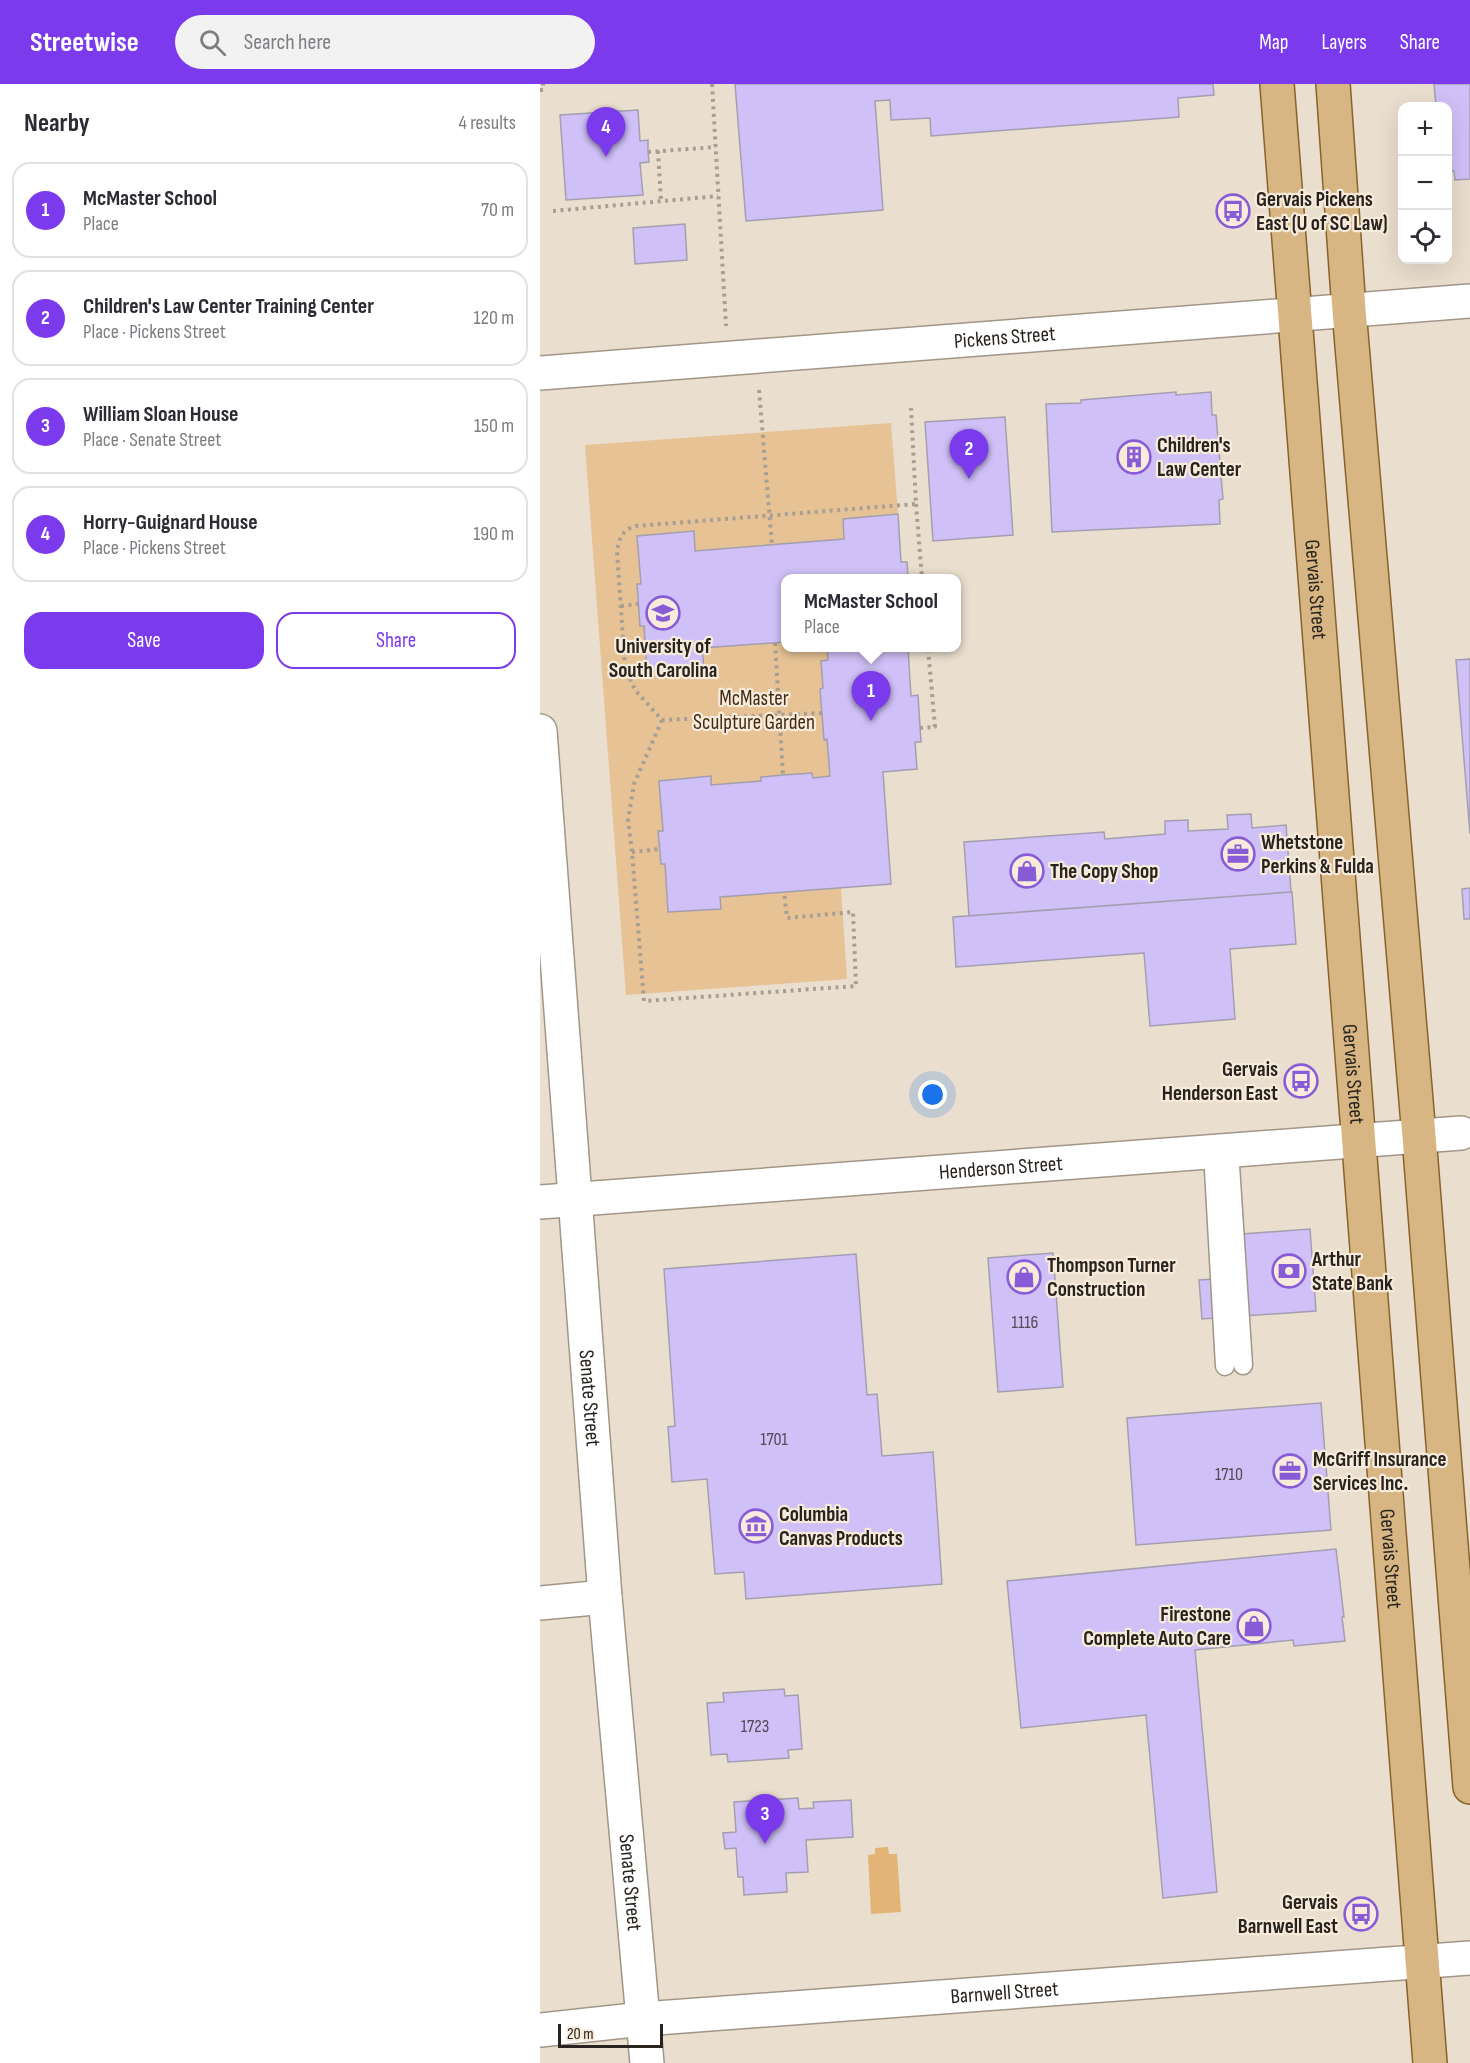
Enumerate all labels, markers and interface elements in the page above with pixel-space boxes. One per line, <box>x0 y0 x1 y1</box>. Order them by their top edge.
search box <box>175 15 595 69</box>
text: Streetwise <box>30 26 139 59</box>
icon: search <box>196 26 229 59</box>
text: Search here <box>244 29 331 56</box>
text: Map <box>1259 30 1288 55</box>
text: Layers <box>1321 30 1367 55</box>
text: Share <box>1400 30 1440 55</box>
map controls <box>1398 102 1452 264</box>
button: + <box>1398 102 1452 156</box>
pin: 4 <box>586 107 626 157</box>
text: Nearby <box>24 108 90 139</box>
text: 4 results <box>459 111 516 135</box>
button: − <box>1398 156 1452 210</box>
text: McMaster School <box>83 185 217 212</box>
place label: Gervais Pickens East (U of SC Law) <box>1256 187 1388 236</box>
bus stop icon: Gervais Pickens East (U of SC Law) <box>1215 193 1251 229</box>
text: 1 <box>42 198 49 222</box>
text: 70 m <box>481 198 514 222</box>
button: locate <box>1398 210 1452 264</box>
text: Place <box>83 212 119 236</box>
text: Children's Law Center Training Center <box>83 293 374 320</box>
text: 2 <box>41 306 50 330</box>
text: 120 m <box>474 306 514 330</box>
text: Place · Pickens Street <box>83 320 226 344</box>
street label: Pickens Street <box>953 321 1056 354</box>
text: William Sloan House <box>83 401 239 428</box>
text: 3 <box>41 414 50 438</box>
text: 150 m <box>474 414 514 438</box>
text: Place · Senate Street <box>83 428 221 452</box>
pin: 2 <box>950 430 988 479</box>
place label: Children's Law Center <box>1157 433 1242 482</box>
building icon: Children's Law Center <box>1116 439 1152 475</box>
text: Horry-Guignard House <box>83 509 258 536</box>
text: 4 <box>41 522 50 546</box>
text: 190 m <box>473 522 514 546</box>
text: Place · Pickens Street <box>83 536 226 560</box>
street label: Gervais Street <box>1299 539 1332 640</box>
popup <box>781 574 961 652</box>
text: McMaster School <box>804 588 938 615</box>
school or university icon: University of South Carolina <box>645 595 681 631</box>
button: Save <box>24 612 264 669</box>
button: Share <box>276 612 516 669</box>
text: Place <box>804 615 840 639</box>
place label: University of South Carolina <box>609 634 717 683</box>
pin: 1 <box>852 672 890 721</box>
park label: McMaster Sculpture Garden <box>693 686 815 735</box>
place label: Whetstone Perkins & Fulda <box>1261 830 1374 879</box>
office icon: Whetstone Perkins & Fulda <box>1220 836 1256 872</box>
shop icon: The Copy Shop <box>1009 853 1045 889</box>
place label: The Copy Shop <box>1050 859 1158 884</box>
street label: Gervais Street <box>1337 1023 1369 1125</box>
place label: Gervais Henderson East <box>1162 1057 1278 1106</box>
bus stop icon: Gervais Henderson East <box>1283 1063 1319 1099</box>
your location <box>918 1080 947 1109</box>
street label: Henderson Street <box>938 1151 1064 1185</box>
place label: Arthur State Bank <box>1311 1247 1393 1296</box>
place label: Thompson Turner Construction <box>1047 1253 1176 1302</box>
bank icon: Arthur State Bank <box>1271 1253 1307 1289</box>
shop icon: Thompson Turner Construction <box>1006 1259 1042 1295</box>
house number: 1116 <box>1012 1312 1039 1333</box>
street label: Senate Street <box>573 1349 606 1447</box>
house number: 1701 <box>760 1429 789 1450</box>
place label: McGriff Insurance Services Inc. <box>1313 1447 1447 1496</box>
office icon: McGriff Insurance Services Inc. <box>1272 1453 1308 1489</box>
house number: 1710 <box>1215 1464 1243 1485</box>
place label: Columbia Canvas Products <box>779 1502 903 1551</box>
museum icon: Columbia Canvas Products <box>738 1508 774 1544</box>
street label: Gervais Street <box>1374 1508 1407 1610</box>
place label: Firestone Complete Auto Care <box>1083 1602 1231 1651</box>
shop icon: Firestone Complete Auto Care <box>1236 1608 1272 1644</box>
house number: 1723 <box>741 1716 769 1737</box>
pin: 3 <box>746 1794 784 1844</box>
street label: Senate Street <box>613 1833 647 1932</box>
place label: Gervais Barnwell East <box>1238 1890 1338 1939</box>
bus stop icon: Gervais Barnwell East <box>1343 1896 1379 1932</box>
street label: Barnwell Street <box>950 1976 1059 2009</box>
scale bar <box>558 2021 663 2048</box>
text: 20 m <box>567 2025 594 2044</box>

